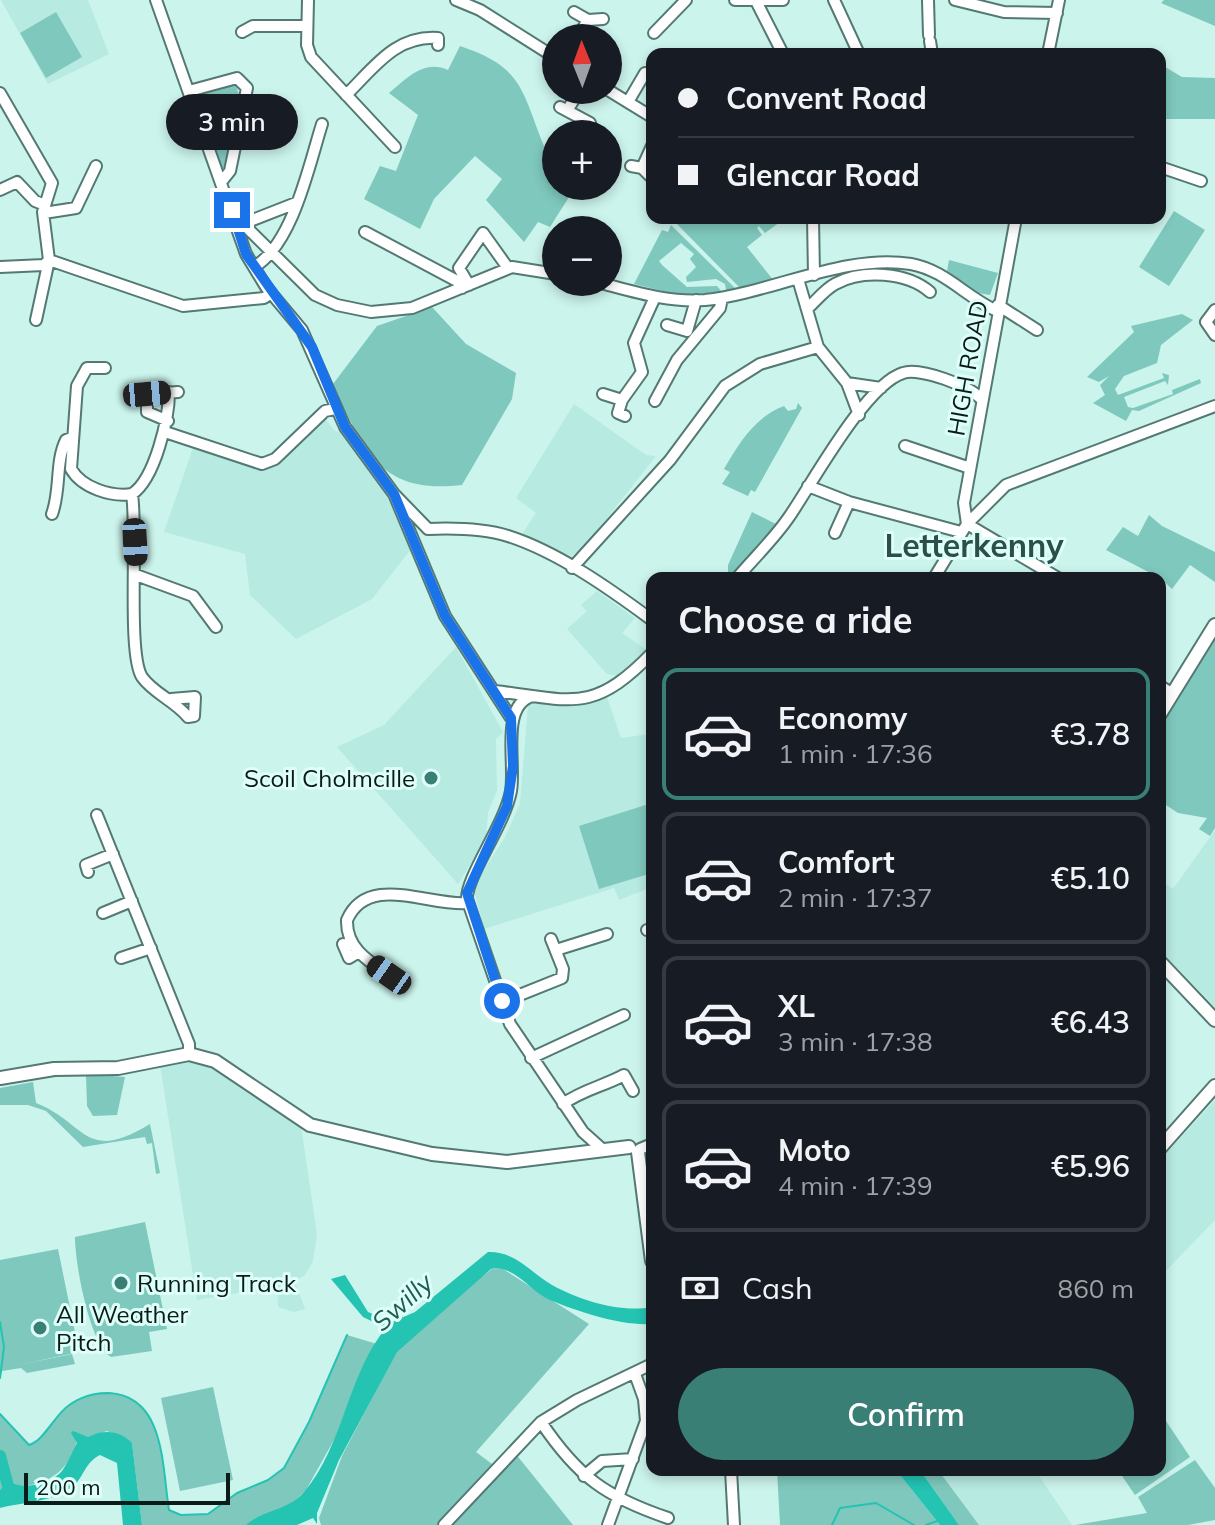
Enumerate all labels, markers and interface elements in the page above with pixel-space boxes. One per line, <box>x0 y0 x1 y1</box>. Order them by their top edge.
north arrow <box>542 24 622 104</box>
map controls <box>542 24 622 296</box>
text: Convent Road <box>726 79 927 117</box>
callout: 3 min <box>166 94 298 150</box>
text: 3 min <box>198 105 266 138</box>
button: + <box>542 120 622 200</box>
text: Glencar Road <box>726 156 920 194</box>
route end <box>214 192 250 228</box>
button: − <box>542 216 622 296</box>
street label: HIGH ROAD <box>940 298 994 438</box>
car <box>122 380 172 408</box>
car <box>122 517 148 567</box>
district label: Letterkenny <box>884 525 1064 565</box>
text: Choose a ride <box>678 597 912 642</box>
icon: car <box>682 698 754 770</box>
text: Economy <box>778 699 907 737</box>
text: €3.78 <box>1051 715 1130 753</box>
text: 1 min · 17:36 <box>778 737 933 770</box>
place label: Scoil Cholmcille <box>244 763 415 793</box>
marker: Scoil Cholmcille <box>422 769 440 787</box>
icon: car <box>682 842 754 914</box>
text: Comfort <box>778 843 895 881</box>
text: €5.10 <box>1051 859 1130 897</box>
text: 2 min · 17:37 <box>778 881 933 914</box>
car <box>362 951 416 999</box>
route start <box>484 983 520 1019</box>
icon: car <box>682 986 754 1058</box>
text: XL <box>778 987 815 1025</box>
text: €6.43 <box>1051 1003 1130 1041</box>
text: 3 min · 17:38 <box>778 1025 933 1058</box>
icon: car <box>682 1130 754 1202</box>
text: Moto <box>778 1131 851 1169</box>
text: €5.96 <box>1051 1147 1130 1185</box>
text: 4 min · 17:39 <box>778 1169 933 1202</box>
water label: Swilly <box>365 1265 440 1338</box>
icon: cash <box>678 1266 722 1310</box>
place label: Running Track <box>137 1268 297 1298</box>
text: Cash <box>742 1269 813 1307</box>
text: 860 m <box>1058 1272 1134 1305</box>
marker: Running Track <box>112 1274 130 1292</box>
place label: All Weather Pitch <box>56 1299 189 1357</box>
marker: All Weather Pitch <box>31 1319 49 1337</box>
button: Confirm <box>678 1368 1134 1460</box>
scale bar <box>24 1469 230 1505</box>
text: 200 m <box>36 1473 101 1501</box>

